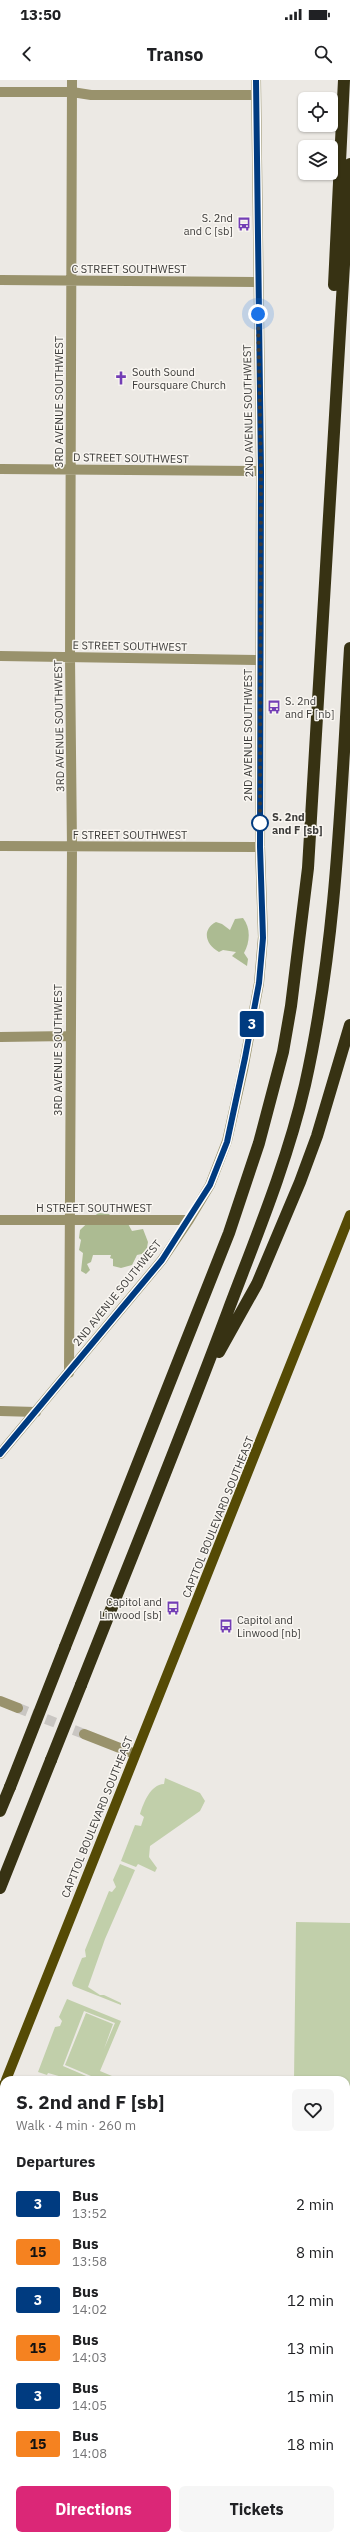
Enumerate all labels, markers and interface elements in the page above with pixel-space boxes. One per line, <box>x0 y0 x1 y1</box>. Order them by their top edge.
text: 13:50 <box>20 5 61 24</box>
icon: back <box>16 43 38 65</box>
text: Transo <box>147 43 203 66</box>
icon: search <box>312 43 334 65</box>
map controls <box>298 92 338 180</box>
button: locate <box>298 92 338 132</box>
button: layers <box>298 140 338 180</box>
place label: S. 2nd and C [sb] <box>184 211 233 238</box>
bus stop icon: S. 2nd and C [sb] <box>236 216 252 232</box>
street label: C STREET SOUTHWEST <box>71 262 187 276</box>
your location <box>248 304 268 324</box>
street label: 3RD AVENUE SOUTHWEST <box>52 335 66 468</box>
street label: 2ND AVENUE SOUTHWEST <box>240 344 256 478</box>
place label: South Sound Foursquare Church <box>132 365 226 392</box>
church icon: South Sound Foursquare Church <box>113 370 129 386</box>
street label: D STREET SOUTHWEST <box>73 450 190 466</box>
street label: E STREET SOUTHWEST <box>73 638 188 654</box>
street label: 3RD AVENUE SOUTHWEST <box>51 659 67 792</box>
street label: 2ND AVENUE SOUTHWEST <box>241 668 255 801</box>
place label: S. 2nd and F [nb] <box>285 694 334 721</box>
bus stop icon: S. 2nd and F [nb] <box>266 699 282 715</box>
place label: S. 2nd and F [sb] <box>272 810 323 837</box>
marker: S. 2nd and F [sb] <box>251 814 269 832</box>
street label: F STREET SOUTHWEST <box>73 828 188 842</box>
street label: 3RD AVENUE SOUTHWEST <box>51 983 65 1116</box>
line badge: 3 <box>239 1011 265 1037</box>
text: 3 <box>248 1015 256 1033</box>
street label: H STREET SOUTHWEST <box>36 1201 153 1215</box>
street label: 2ND AVENUE SOUTHWEST <box>70 1236 165 1349</box>
street label: CAPITOL BOULEVARD SOUTHEAST <box>179 1433 257 1600</box>
place label: Capitol and Linwood [sb] <box>99 1595 162 1622</box>
bus stop icon: Capitol and Linwood [sb] <box>165 1600 181 1616</box>
place label: Capitol and Linwood [nb] <box>237 1613 301 1640</box>
bus stop icon: Capitol and Linwood [nb] <box>218 1618 234 1634</box>
street label: CAPITOL BOULEVARD SOUTHEAST <box>58 1733 136 1900</box>
button: heart <box>292 2089 334 2131</box>
text: S. 2nd and F [sb] <box>16 2090 165 2114</box>
text: Walk · 4 min · 260 m <box>16 2117 136 2134</box>
text: Departures <box>16 2152 95 2171</box>
text: Bus <box>72 2186 99 2205</box>
text: 3 <box>34 2195 42 2213</box>
text: 2 min <box>296 2195 334 2214</box>
text: 13:52 <box>72 2205 107 2222</box>
text: Bus <box>72 2234 99 2253</box>
text: 15 <box>30 2243 46 2261</box>
text: 8 min <box>296 2243 334 2262</box>
text: 13:58 <box>72 2253 107 2270</box>
text: Bus <box>72 2282 99 2301</box>
text: 3 <box>34 2291 42 2309</box>
text: 12 min <box>287 2291 334 2310</box>
text: 14:02 <box>72 2301 107 2318</box>
text: Bus <box>72 2330 99 2349</box>
text: 15 <box>30 2339 46 2357</box>
text: 13 min <box>287 2339 334 2358</box>
text: 14:03 <box>72 2349 107 2366</box>
text: Bus <box>72 2378 99 2397</box>
text: 3 <box>34 2387 42 2405</box>
text: 15 min <box>287 2387 334 2406</box>
text: 14:05 <box>72 2397 107 2414</box>
text: Bus <box>72 2426 99 2445</box>
text: 15 <box>30 2435 46 2453</box>
text: 18 min <box>287 2435 334 2454</box>
text: 14:08 <box>72 2445 107 2462</box>
button: Directions <box>16 2486 171 2532</box>
button: Tickets <box>179 2486 334 2532</box>

